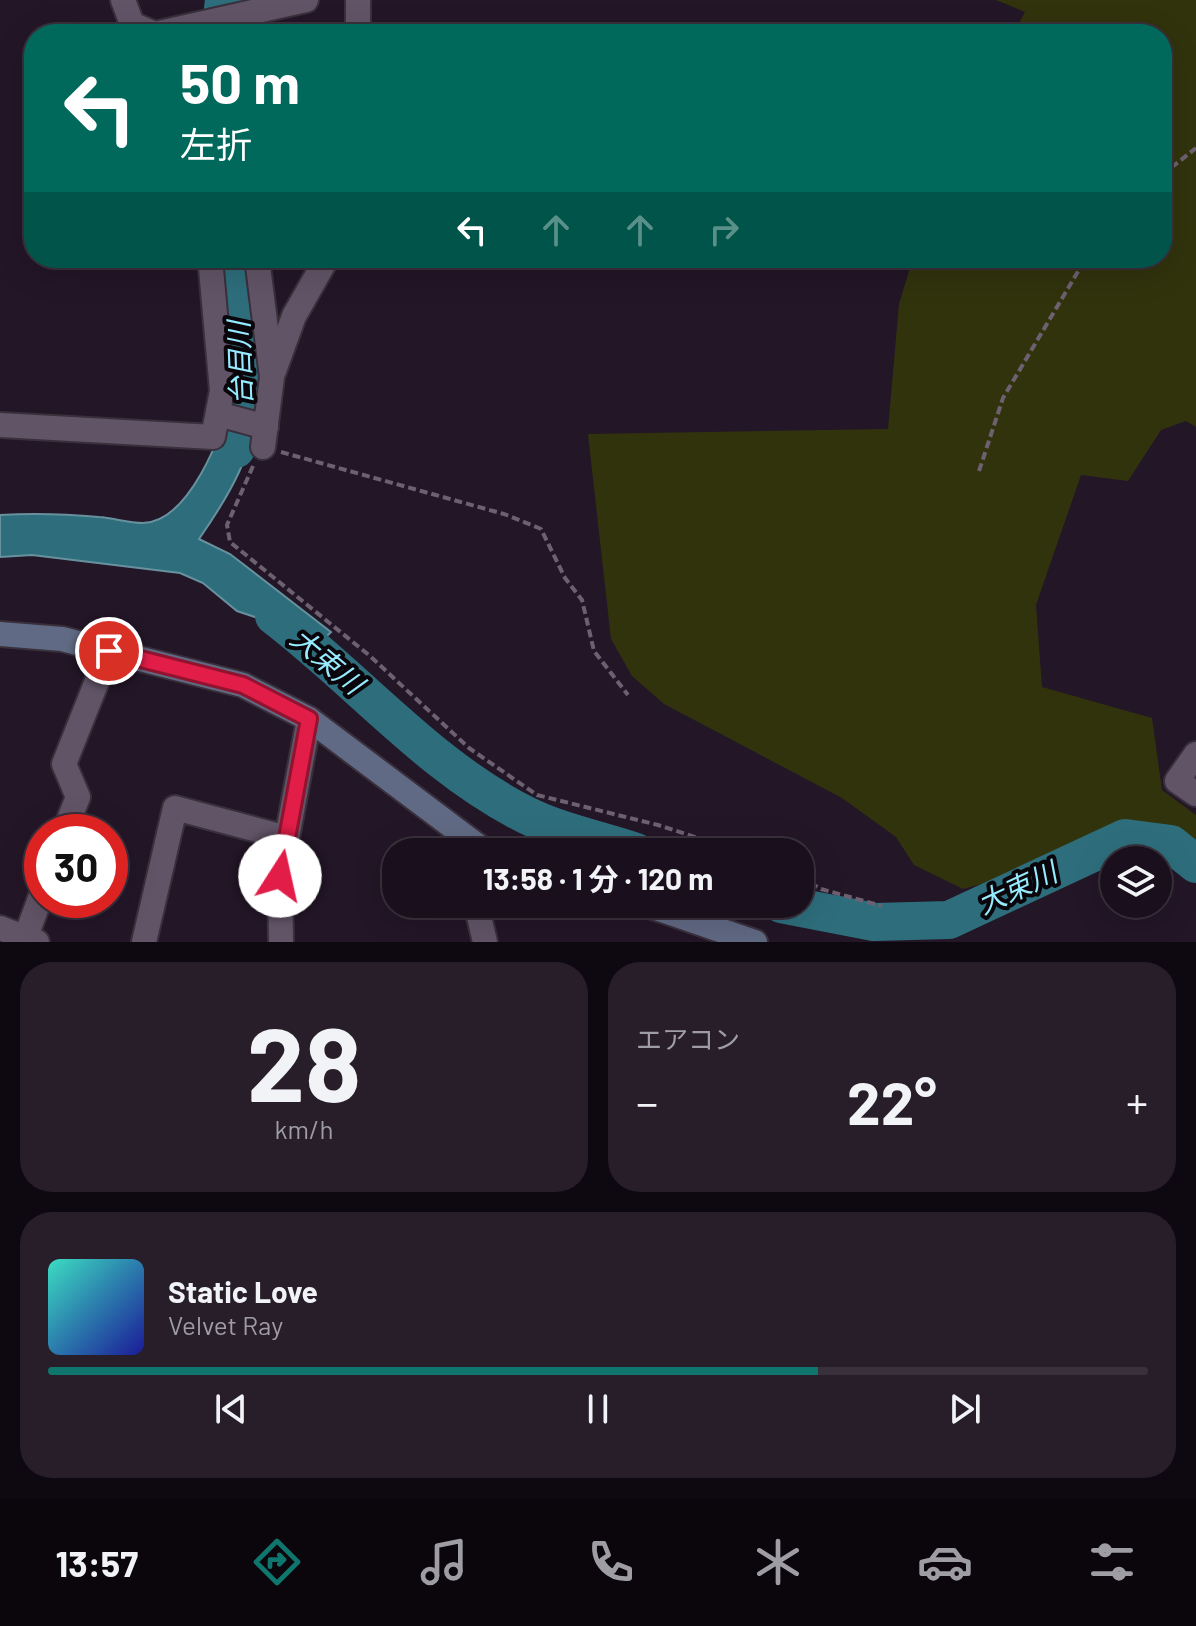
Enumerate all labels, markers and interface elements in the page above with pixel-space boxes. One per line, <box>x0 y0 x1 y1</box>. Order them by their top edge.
text: 50 m <box>180 48 300 115</box>
icon: left <box>48 56 152 160</box>
text: 左折 <box>180 122 252 165</box>
icon: left <box>450 208 494 252</box>
icon: ahead <box>534 208 578 252</box>
icon: ahead <box>618 208 662 252</box>
icon: right <box>702 208 746 252</box>
water label: 台目川 <box>220 317 257 406</box>
pin <box>75 617 143 685</box>
water label: 大束川 <box>285 620 373 702</box>
icon: arrive <box>87 629 131 673</box>
speed limit sign: 30 <box>24 814 128 918</box>
position arrow <box>238 834 322 918</box>
map controls <box>1100 846 1172 918</box>
button: layers <box>1100 846 1172 918</box>
water label: 大束川 <box>971 853 1065 920</box>
text: 13:58 · 1 分 · 120 m <box>483 860 713 896</box>
text: 28 <box>247 998 361 1123</box>
text: エアコン <box>636 1023 740 1054</box>
text: 22° <box>847 1065 937 1137</box>
text: − <box>636 1075 658 1128</box>
text: + <box>1126 1075 1148 1128</box>
text: km/h <box>275 1113 333 1144</box>
text: Static Love <box>168 1273 318 1309</box>
text: Velvet Ray <box>168 1309 283 1340</box>
icon: previous <box>209 1387 253 1431</box>
icon: pause <box>576 1387 620 1431</box>
icon: next <box>943 1387 987 1431</box>
icon: directions <box>249 1534 305 1590</box>
icon: music <box>416 1534 472 1590</box>
icon: phone <box>583 1534 639 1590</box>
icon: climate <box>750 1534 806 1590</box>
icon: car <box>917 1534 973 1590</box>
icon: filters <box>1084 1534 1140 1590</box>
text: 13:57 <box>56 1541 138 1584</box>

